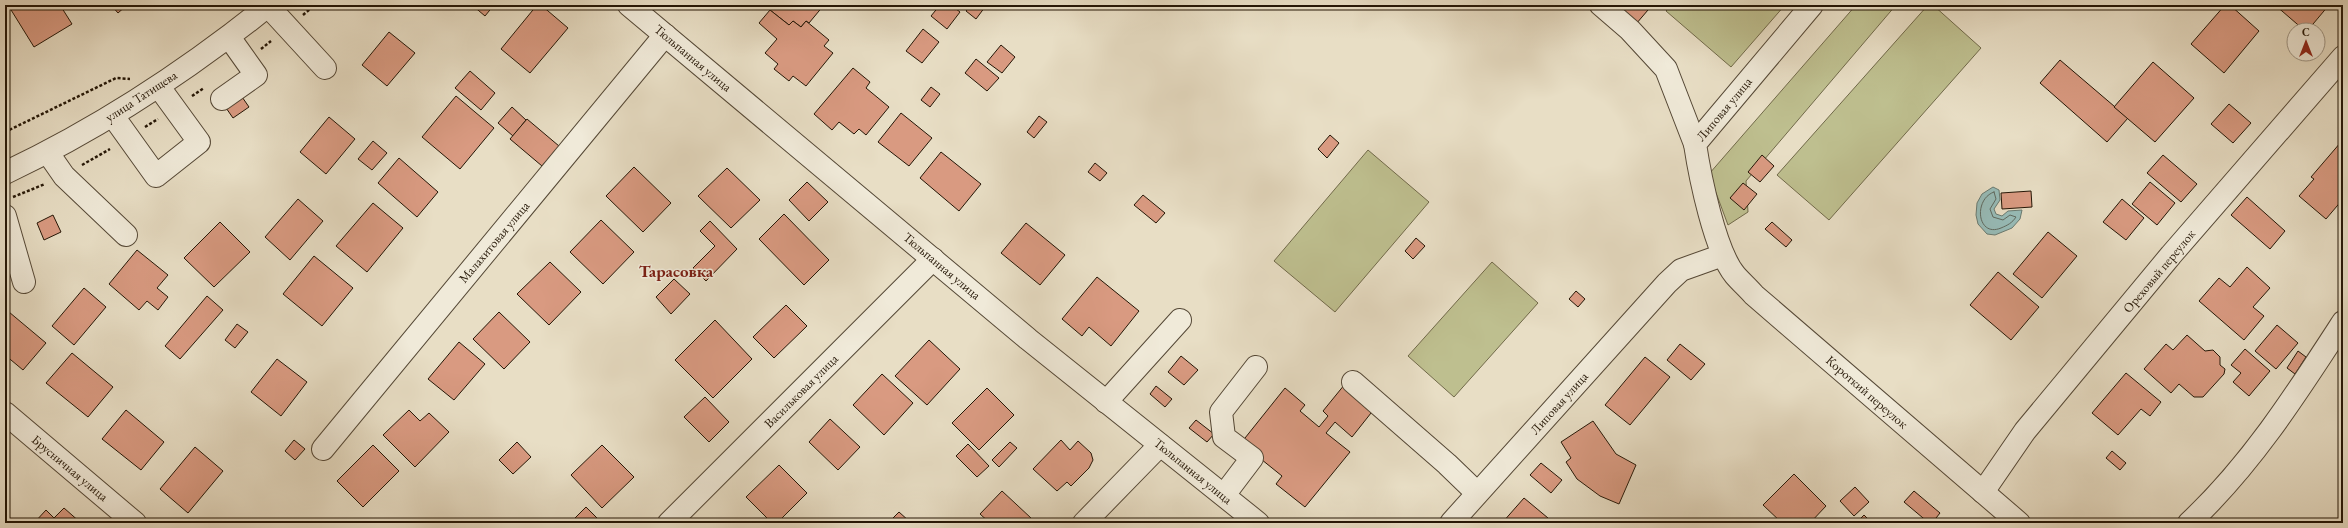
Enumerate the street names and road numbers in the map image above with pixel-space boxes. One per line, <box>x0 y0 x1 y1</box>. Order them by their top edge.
street label: Тюльпанная улица <box>651 21 736 96</box>
street label: улица Татищева <box>102 66 181 126</box>
street label: Липовая улица <box>1692 73 1756 145</box>
street label: Малахитовая улица <box>455 197 534 286</box>
street label: Ореховый переулок <box>2119 225 2199 316</box>
street label: Тюльпанная улица <box>900 229 985 304</box>
street label: Васильковая улица <box>760 350 842 432</box>
street label: Короткий переулок <box>1822 352 1912 433</box>
street label: Липовая улица <box>1526 368 1592 438</box>
street label: Брусничная улица <box>28 431 112 505</box>
street label: Тюльпанная улица <box>1150 434 1236 508</box>

